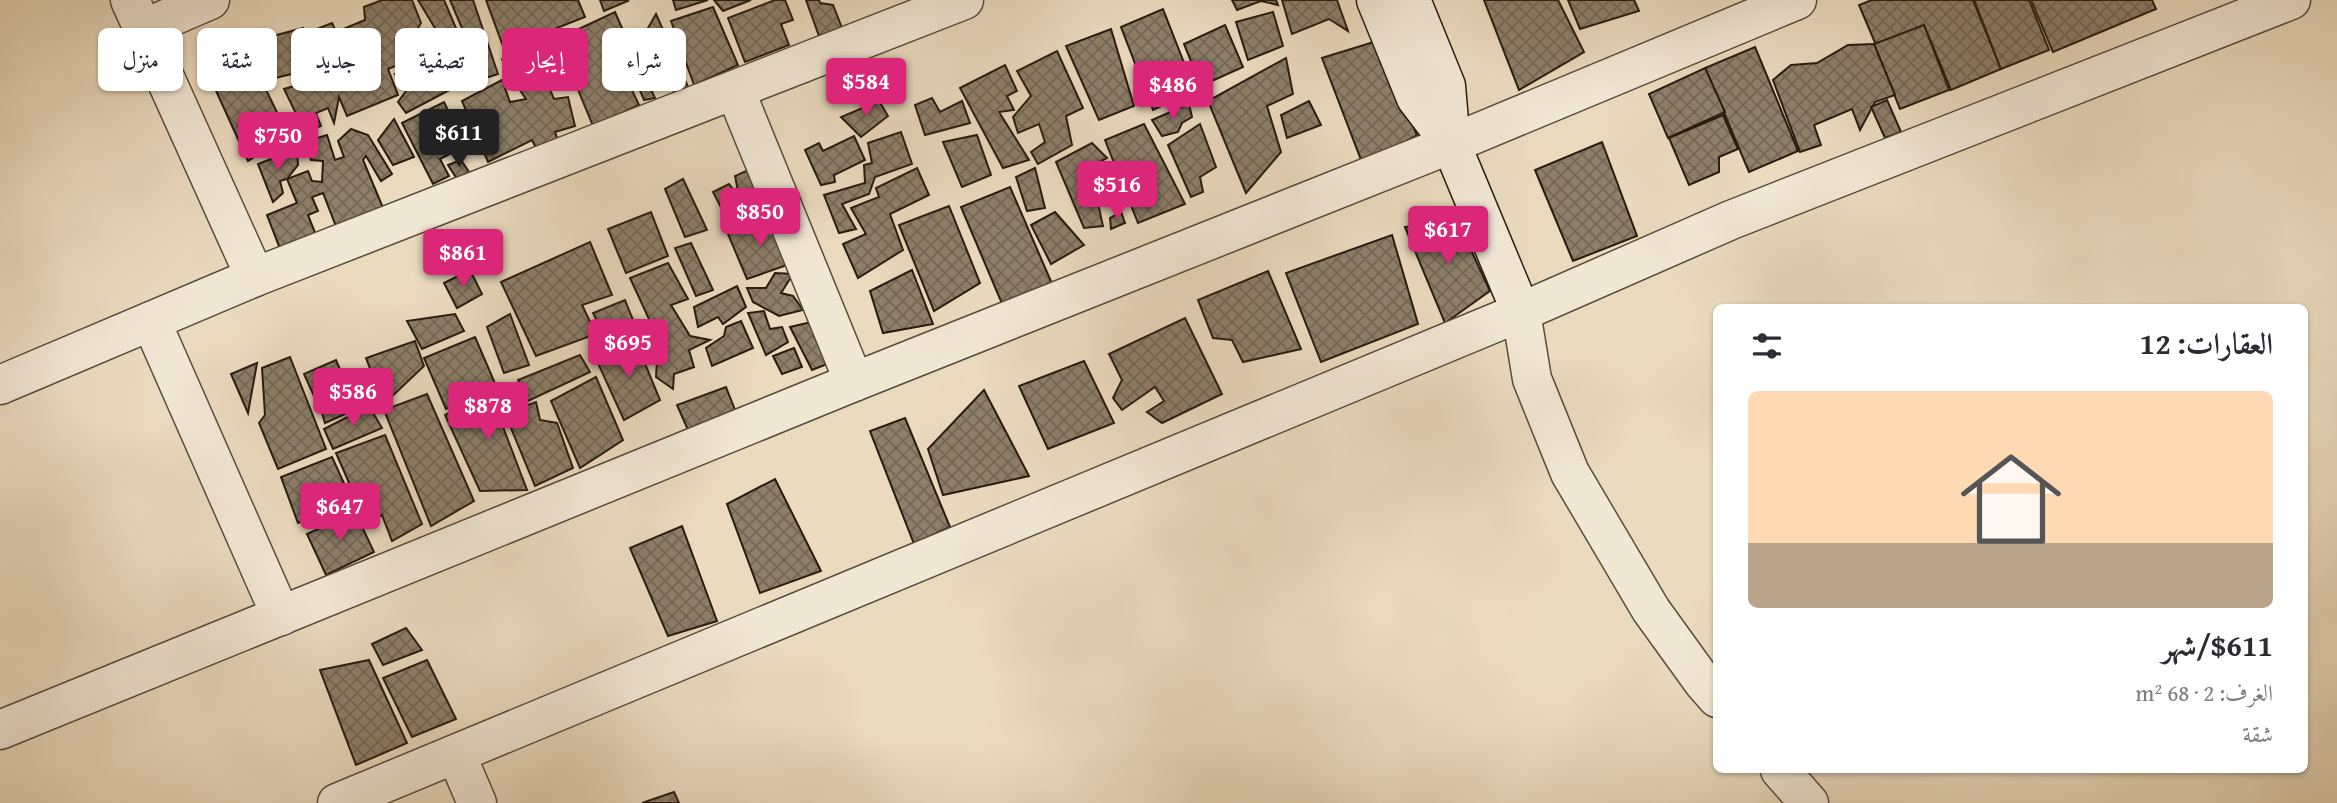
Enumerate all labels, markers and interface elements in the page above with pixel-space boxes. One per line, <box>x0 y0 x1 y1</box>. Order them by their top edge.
chip: منزل <box>98 28 183 91</box>
chip: شقة <box>197 28 277 91</box>
chip: جديد <box>291 28 381 91</box>
chip: تصفية <box>395 28 488 91</box>
chip: إيجار <box>502 28 588 91</box>
chip: شراء <box>602 28 686 91</box>
pin: $584 <box>825 58 907 118</box>
pin: $486 <box>1132 61 1214 121</box>
text: $584 <box>842 64 890 97</box>
text: $486 <box>1149 67 1197 100</box>
pin: $611 <box>418 110 500 169</box>
pin: $750 <box>237 113 319 172</box>
text: $611 <box>435 115 483 148</box>
text: $750 <box>254 118 302 151</box>
pin: $516 <box>1076 162 1158 221</box>
text: $516 <box>1093 167 1141 200</box>
pin: $850 <box>719 188 801 248</box>
text: $850 <box>736 194 784 227</box>
pin: $617 <box>1407 206 1489 266</box>
text: $617 <box>1424 212 1472 245</box>
pin: $861 <box>422 230 504 289</box>
text: $861 <box>439 235 487 268</box>
pin: $695 <box>587 320 669 379</box>
text: العقارات: 12 <box>2140 321 2273 365</box>
text: $695 <box>604 325 652 358</box>
icon: filters <box>1748 327 1786 365</box>
pin: $586 <box>312 368 394 428</box>
text: $586 <box>329 374 377 407</box>
pin: $878 <box>447 382 529 442</box>
text: $878 <box>464 388 512 421</box>
icon: home <box>1948 436 2074 562</box>
pin: $647 <box>299 484 381 543</box>
text: $647 <box>316 489 364 522</box>
text: $611/شهر <box>2162 623 2273 667</box>
text: الغرف: 2 · 68 m² <box>2136 676 2273 709</box>
text: شقة <box>2243 717 2273 750</box>

